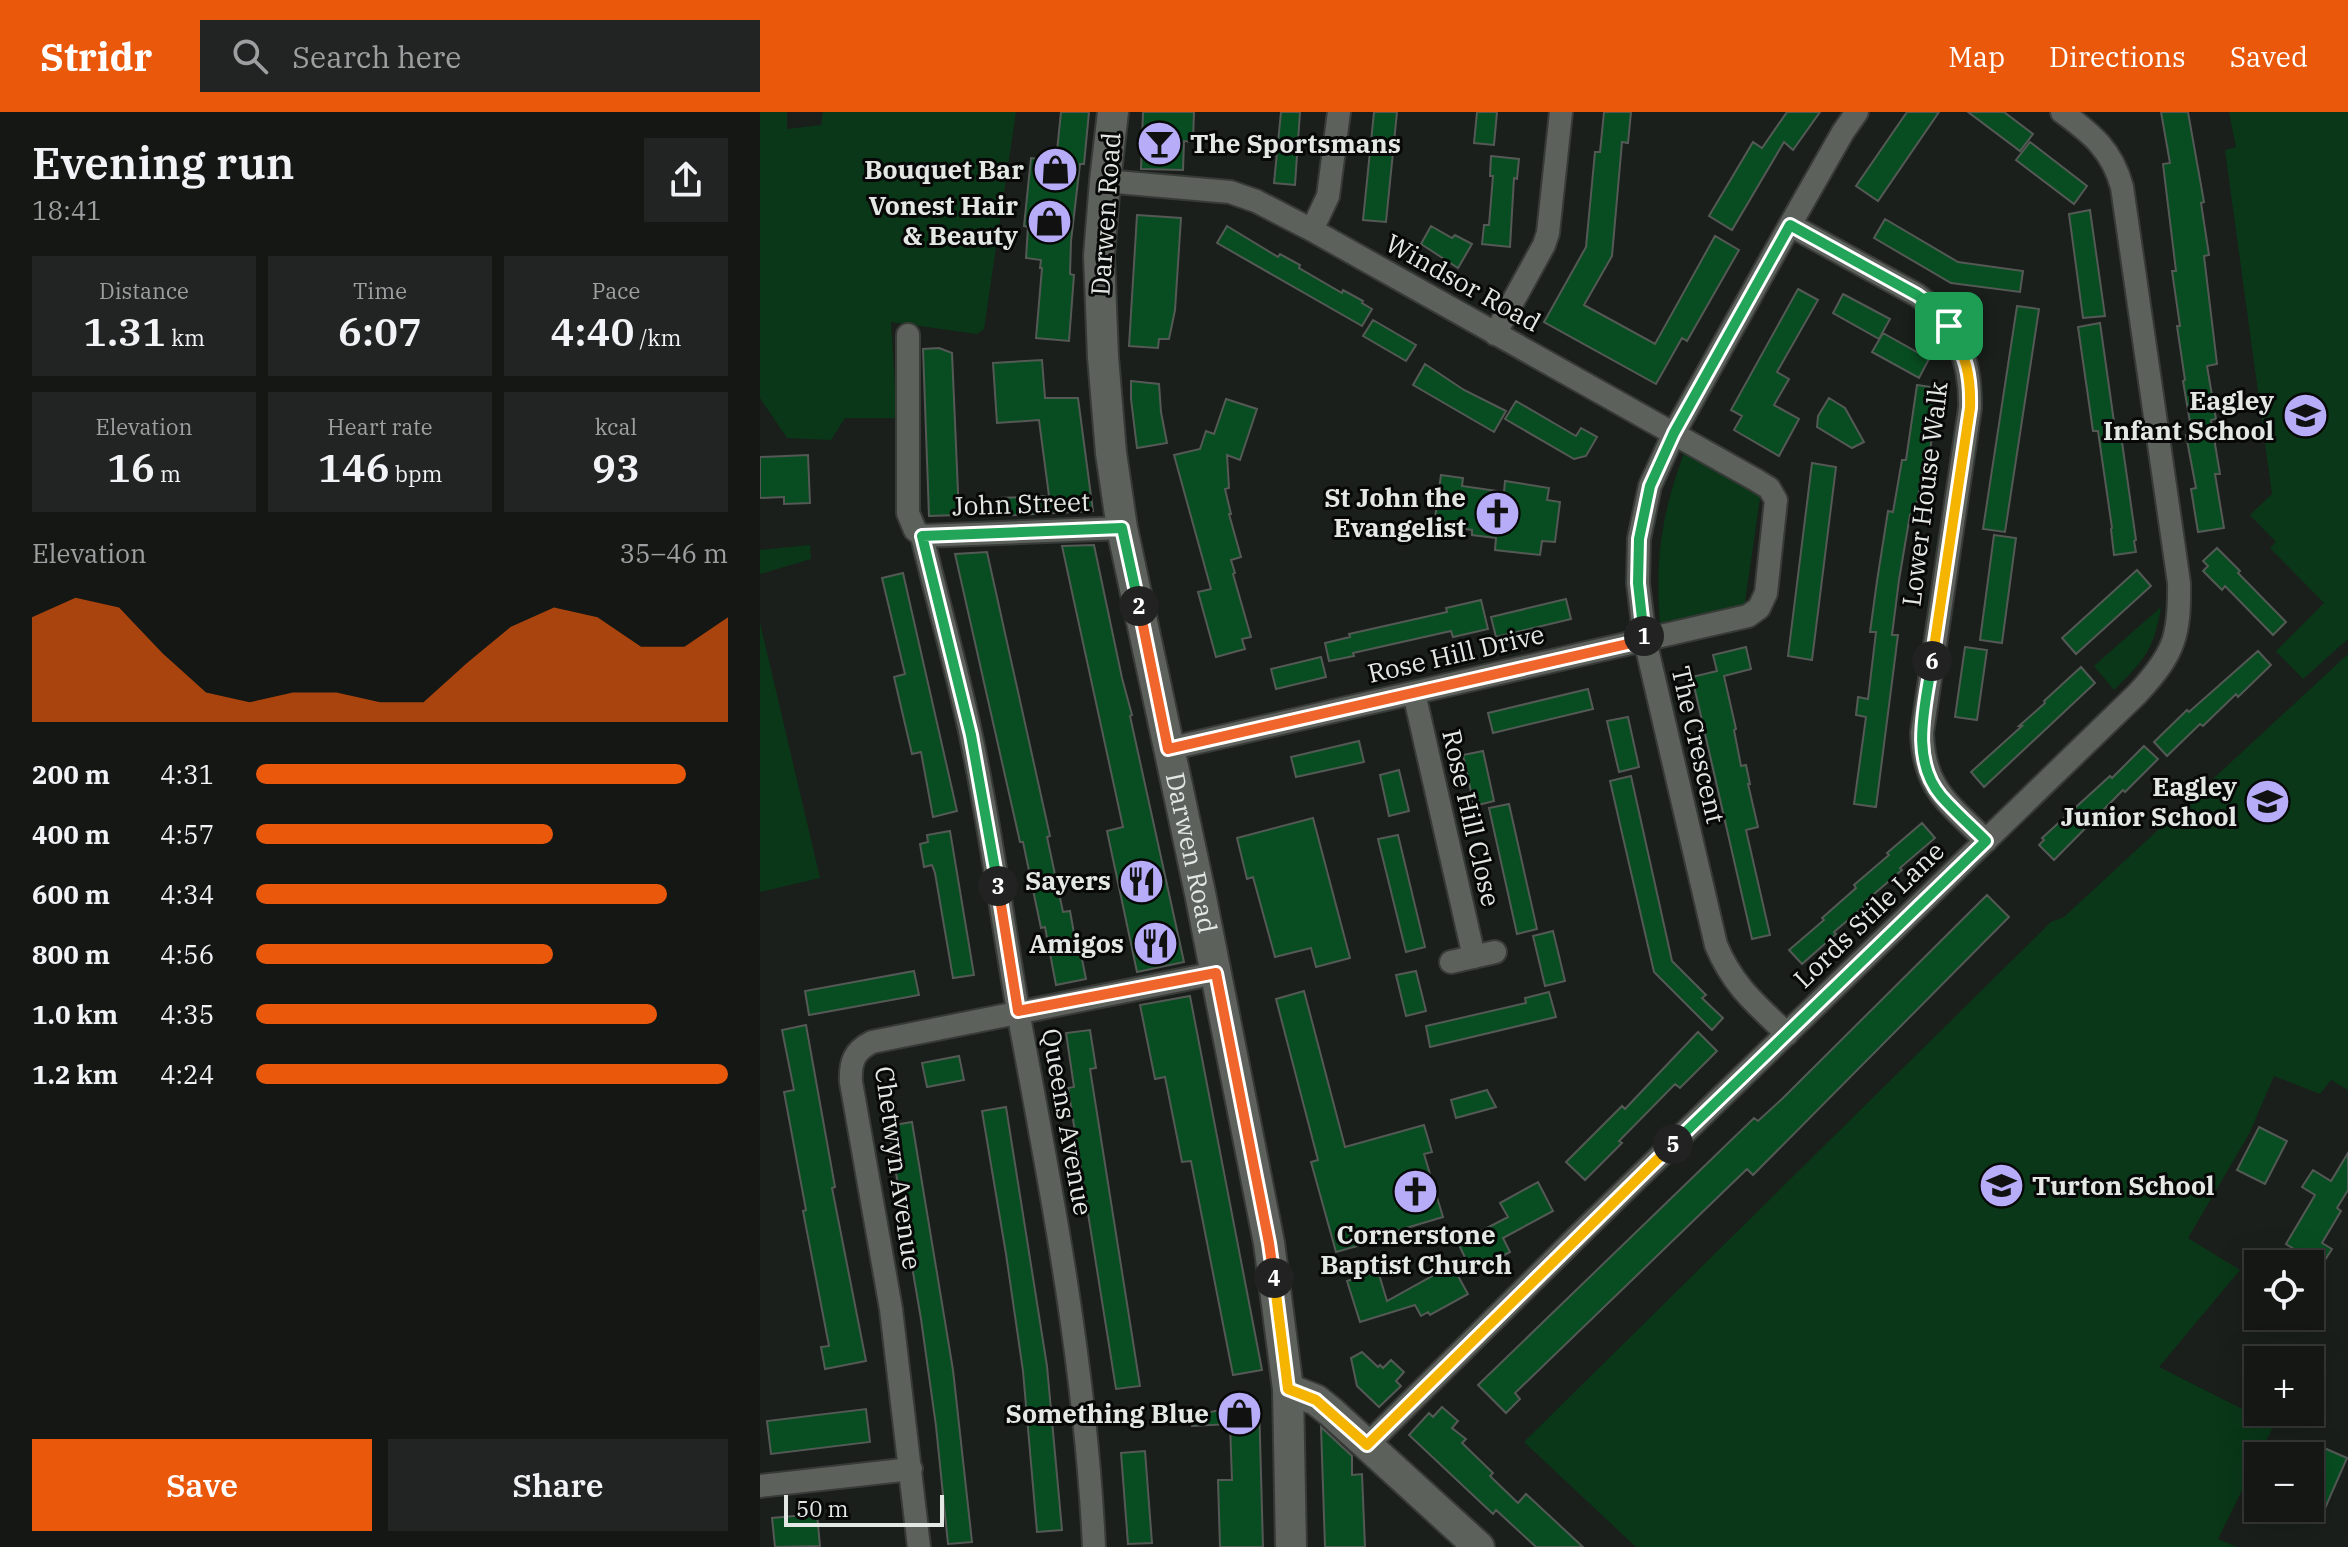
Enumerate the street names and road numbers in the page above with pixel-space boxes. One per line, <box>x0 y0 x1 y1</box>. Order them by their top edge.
street label: Darwen Road <box>1082 131 1128 297</box>
street label: Windsor Road <box>1380 225 1547 339</box>
street label: Lower House Walk <box>1893 380 1955 608</box>
street label: John Street <box>951 484 1091 522</box>
street label: Rose Hill Drive <box>1364 616 1547 690</box>
street label: The Crescent <box>1664 663 1734 827</box>
street label: Rose Hill Close <box>1435 726 1509 910</box>
street label: Darwen Road <box>1159 769 1226 936</box>
street label: Lords Stile Lane <box>1786 834 1951 995</box>
street label: Queens Avenue <box>1035 1026 1101 1218</box>
street label: Chetwyn Avenue <box>868 1064 930 1272</box>

